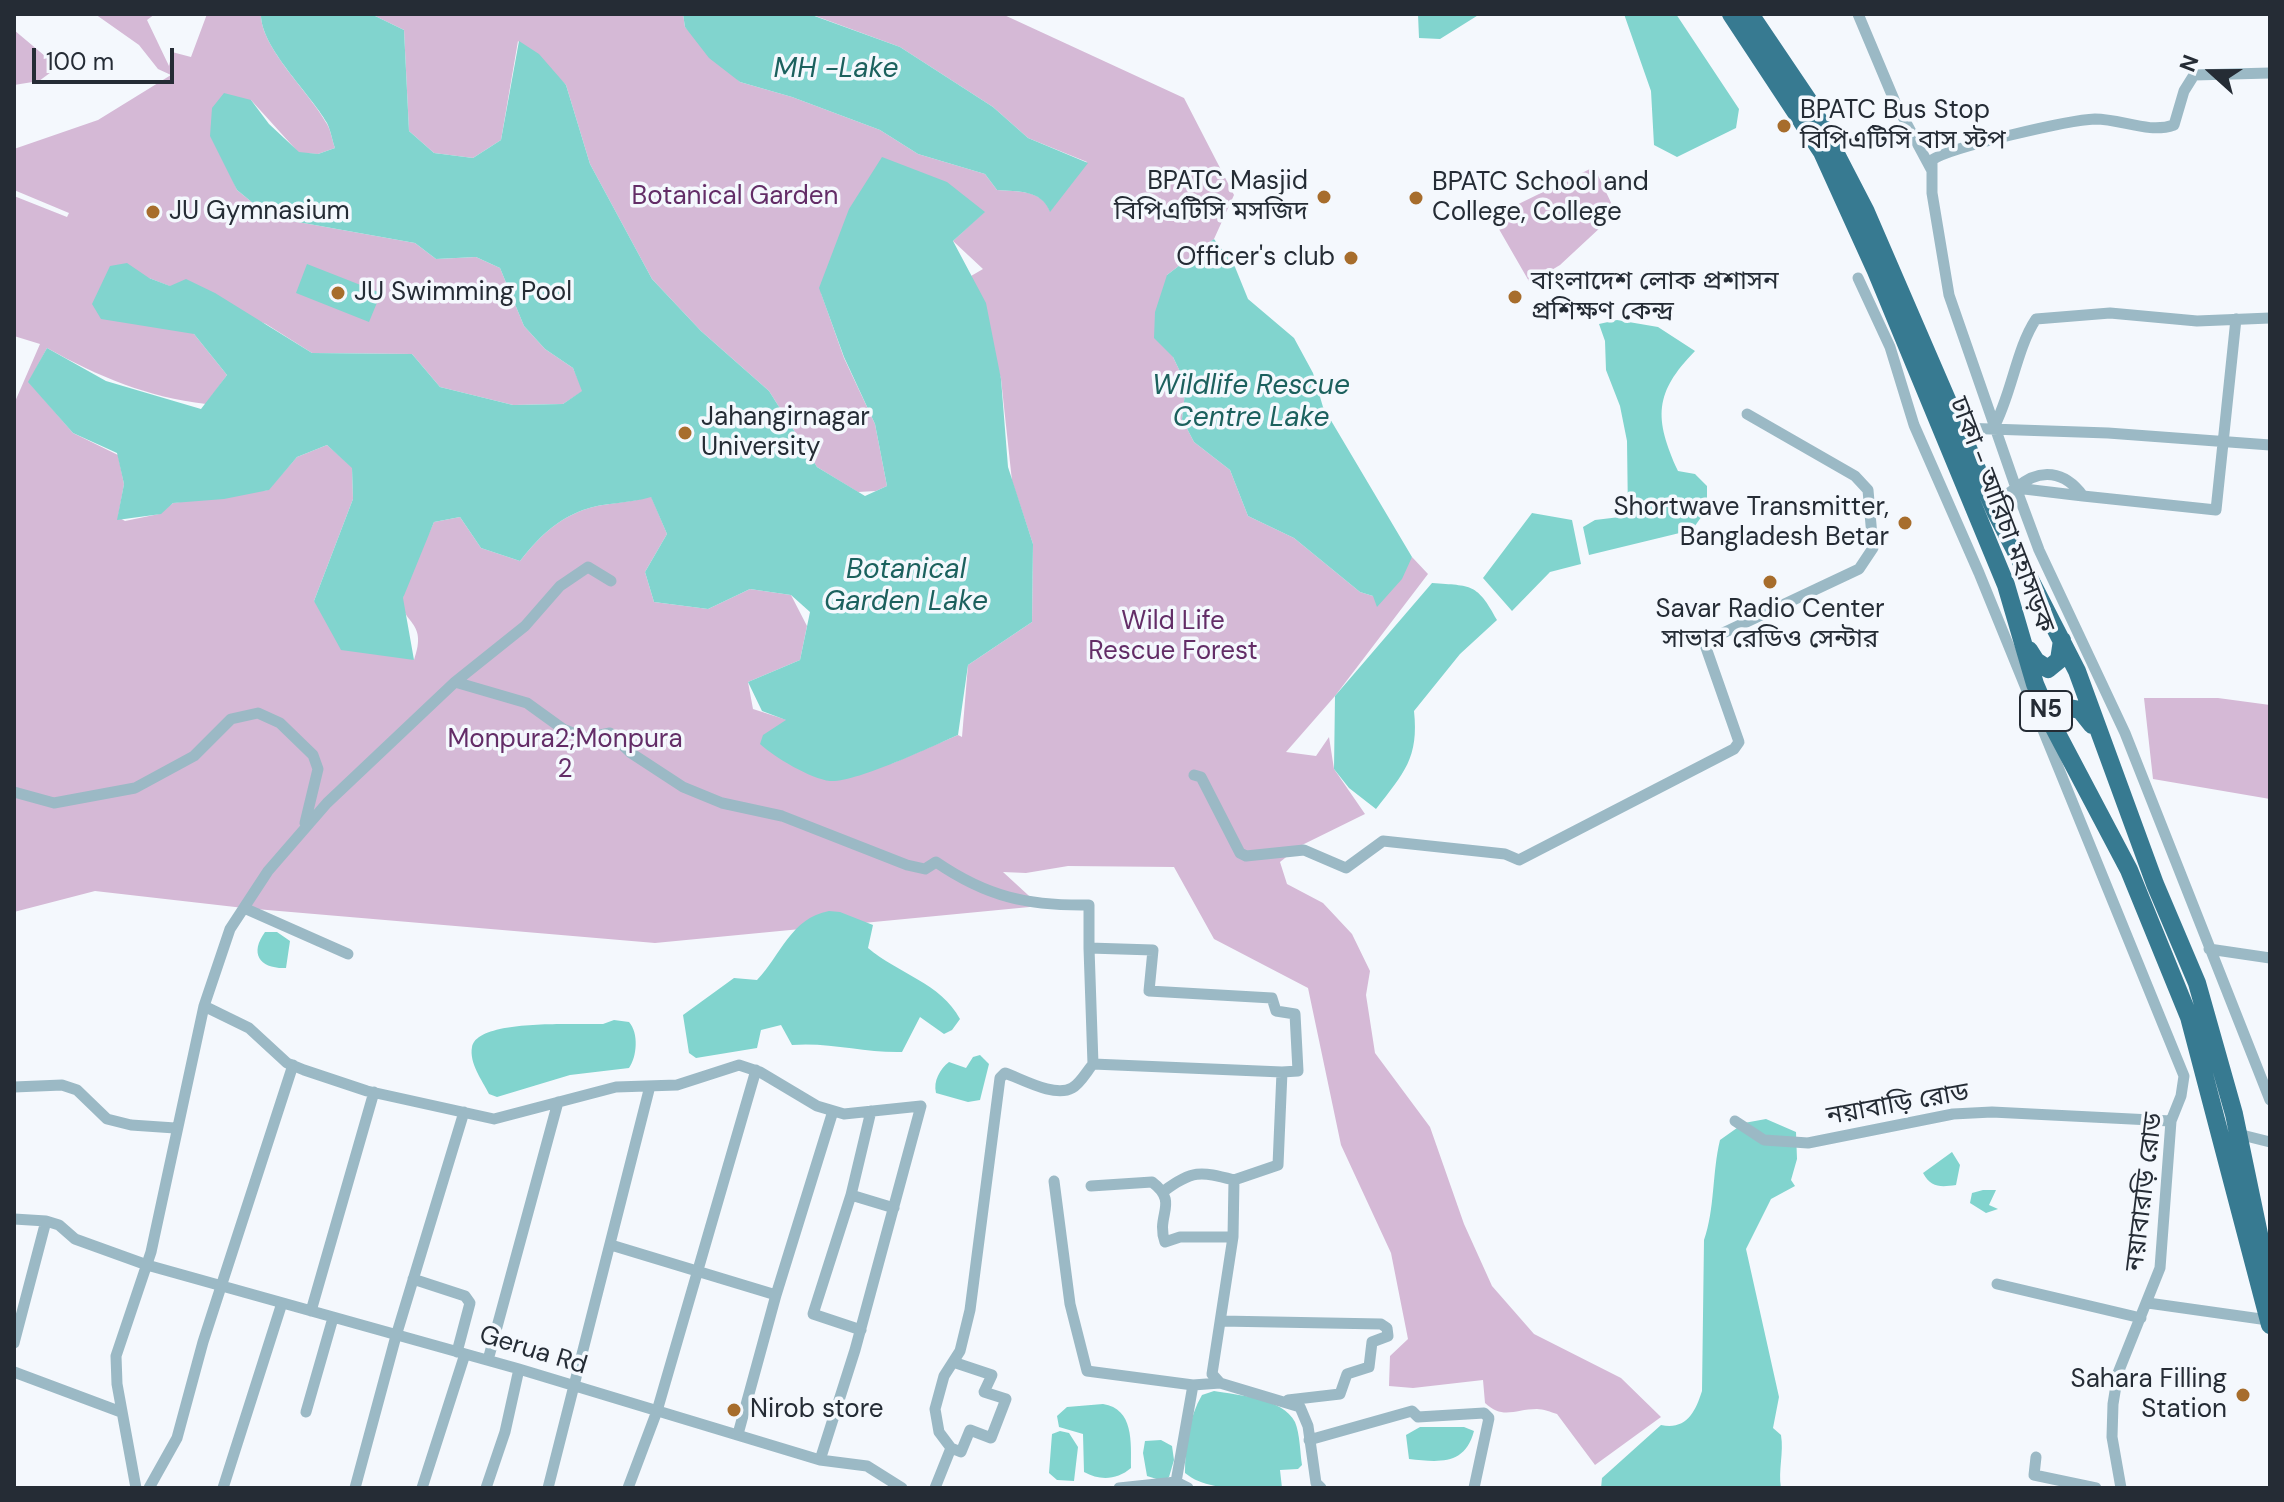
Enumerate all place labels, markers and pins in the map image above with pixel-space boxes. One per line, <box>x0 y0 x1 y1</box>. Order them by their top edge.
place label: BPATC Bus Stop বিপিএটিসি বাস স্টপ <box>1800 95 2006 156</box>
marker: BPATC Bus Stop বিপিএটিসি বাস স্টপ <box>1775 117 1793 135</box>
place label: BPATC Masjid বিপিএটিসি মসজিদ <box>1114 166 1308 228</box>
place label: BPATC School and College, College <box>1432 167 1649 228</box>
marker: BPATC Masjid বিপিএটিসি মসজিদ <box>1315 188 1333 206</box>
marker: BPATC School and College, College <box>1407 189 1425 207</box>
place label: JU Gymnasium <box>169 196 350 228</box>
marker: JU Gymnasium <box>144 203 162 221</box>
place label: Officer's club <box>1176 242 1335 274</box>
marker: Officer's club <box>1342 249 1360 267</box>
place label: বাংলাদেশ লোক প্রশাসন প্রশিক্ষণ কেন্দ্র <box>1531 266 1779 328</box>
place label: JU Swimming Pool <box>354 277 572 309</box>
marker: JU Swimming Pool <box>329 284 347 302</box>
marker: বাংলাদেশ লোক প্রশাসন প্রশিক্ষণ কেন্দ্র <box>1506 288 1524 306</box>
place label: Jahangirnagar University <box>701 402 870 464</box>
marker: Jahangirnagar University <box>676 424 694 442</box>
place label: Shortwave Transmitter, Bangladesh Betar <box>1613 492 1889 554</box>
marker: Shortwave Transmitter, Bangladesh Betar <box>1896 514 1914 532</box>
marker: Savar Radio Center সাভার রেডিও সেন্টার <box>1761 573 1779 591</box>
place label: Savar Radio Center সাভার রেডিও সেন্টার <box>1655 594 1885 656</box>
place label: Sahara Filling Station <box>2071 1364 2227 1426</box>
marker: Sahara Filling Station <box>2234 1386 2252 1404</box>
place label: Nirob store <box>750 1394 884 1426</box>
marker: Nirob store <box>725 1401 743 1419</box>

